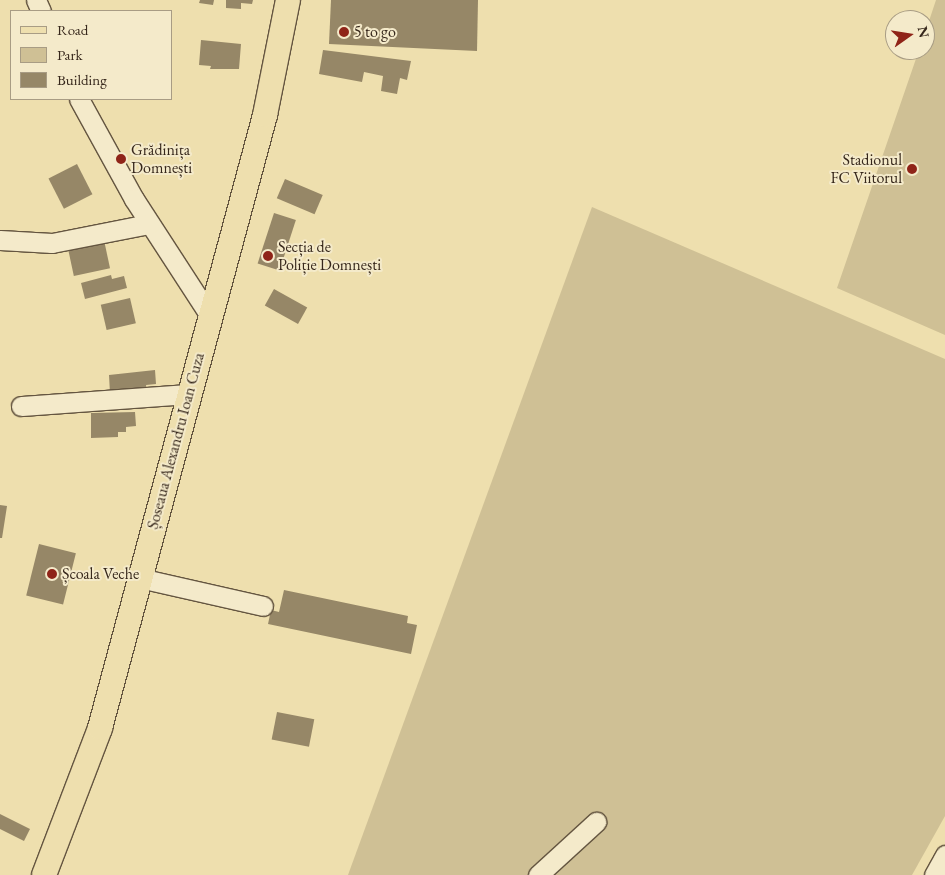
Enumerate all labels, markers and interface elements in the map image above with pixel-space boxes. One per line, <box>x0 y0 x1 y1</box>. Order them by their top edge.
legend <box>10 10 172 100</box>
north arrow <box>885 10 935 60</box>
text: Road <box>57 20 88 39</box>
place label: 5 to go <box>354 22 396 42</box>
text: N <box>914 24 934 39</box>
marker: 5 to go <box>338 26 350 38</box>
text: Park <box>57 45 83 64</box>
text: Building <box>57 70 107 89</box>
place label: Grădinița Domnești <box>131 140 192 178</box>
place label: Stadionul FC Viitorul <box>830 150 902 188</box>
marker: Grădinița Domnești <box>115 153 127 165</box>
marker: Stadionul FC Viitorul <box>906 163 918 175</box>
place label: Secția de Poliție Domnești <box>278 237 381 275</box>
marker: Secția de Poliție Domnești <box>262 250 274 262</box>
street label: Șoseaua Alexandru Ioan Cuza <box>143 351 209 531</box>
place label: Școala Veche <box>62 564 139 584</box>
marker: Școala Veche <box>46 568 58 580</box>

